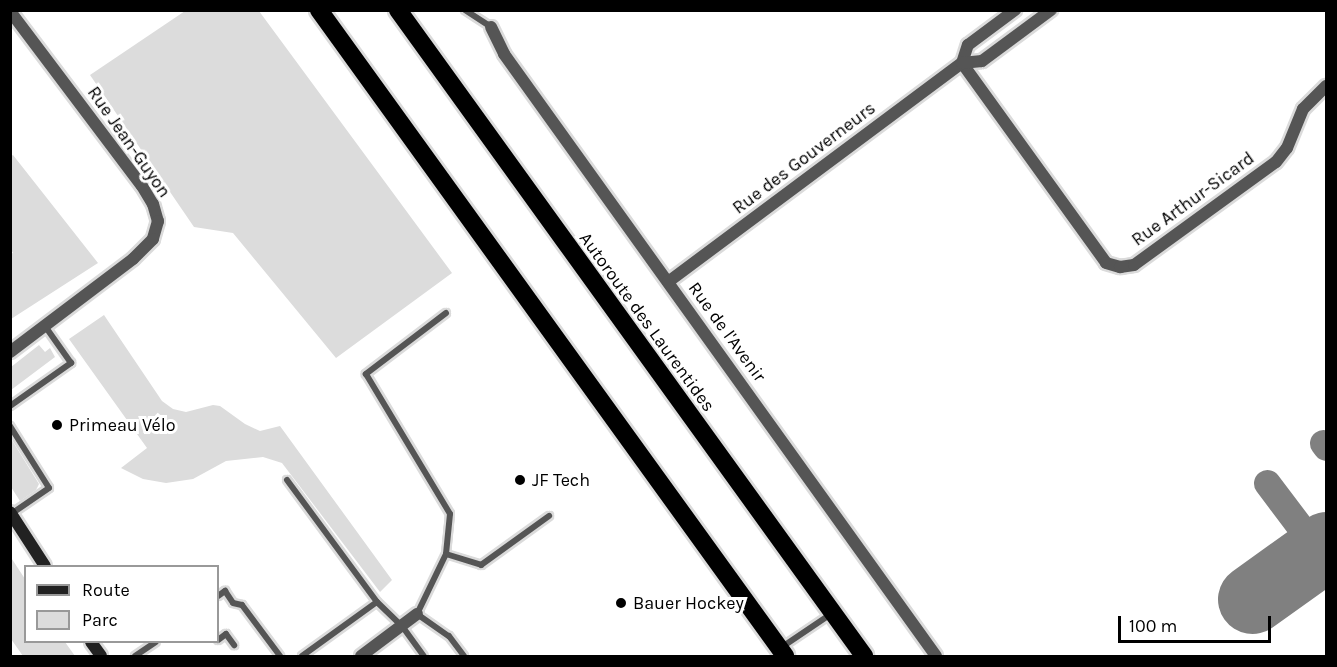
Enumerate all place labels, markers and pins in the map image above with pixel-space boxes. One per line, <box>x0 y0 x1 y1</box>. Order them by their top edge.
place label: Primeau Vélo <box>69 414 176 436</box>
marker: Primeau Vélo <box>50 418 64 432</box>
place label: JF Tech <box>532 469 590 491</box>
marker: JF Tech <box>513 473 527 487</box>
place label: Bauer Hockey <box>633 592 744 614</box>
marker: Bauer Hockey <box>614 596 628 610</box>

